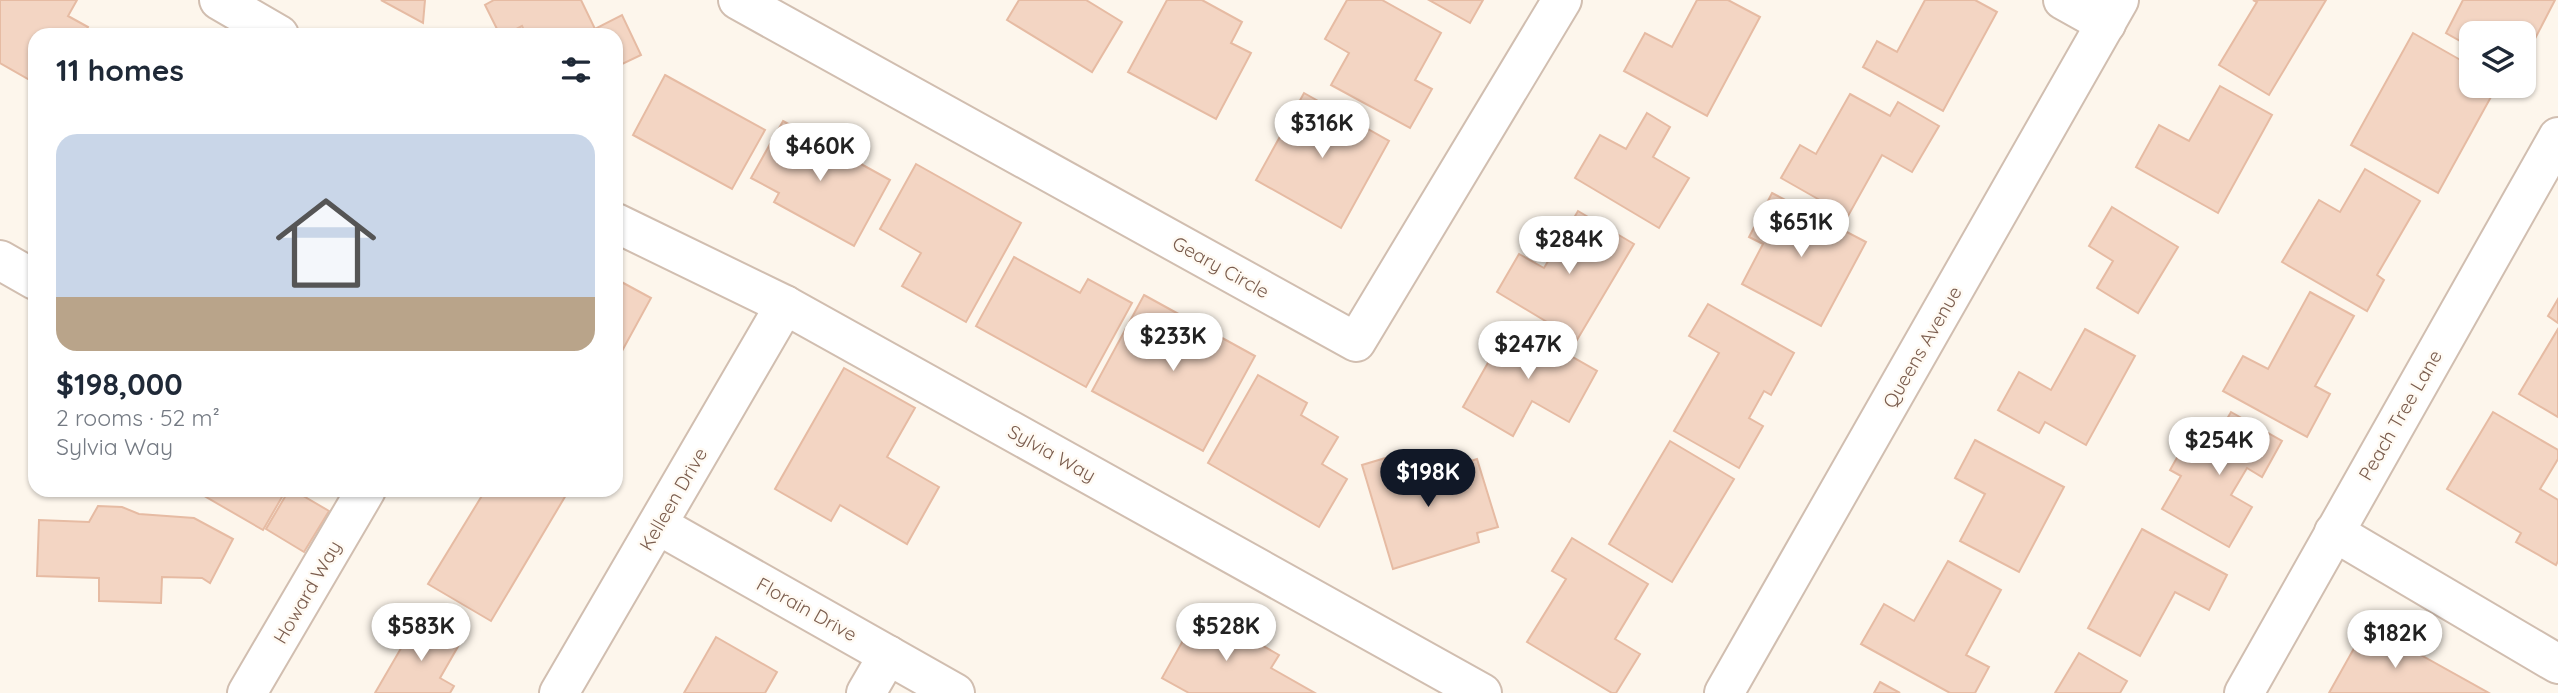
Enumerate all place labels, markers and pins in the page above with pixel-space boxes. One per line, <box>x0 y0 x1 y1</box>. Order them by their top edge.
pin: $316K <box>1273 100 1371 160</box>
pin: $460K <box>771 124 869 183</box>
pin: $651K <box>1752 200 1850 259</box>
pin: $284K <box>1520 216 1618 276</box>
pin: $233K <box>1124 314 1222 373</box>
pin: $247K <box>1479 322 1577 381</box>
pin: $254K <box>2170 418 2268 477</box>
pin: $198K <box>1379 449 1477 509</box>
pin: $583K <box>372 604 470 663</box>
pin: $528K <box>1177 604 1275 663</box>
pin: $182K <box>2346 610 2444 670</box>

